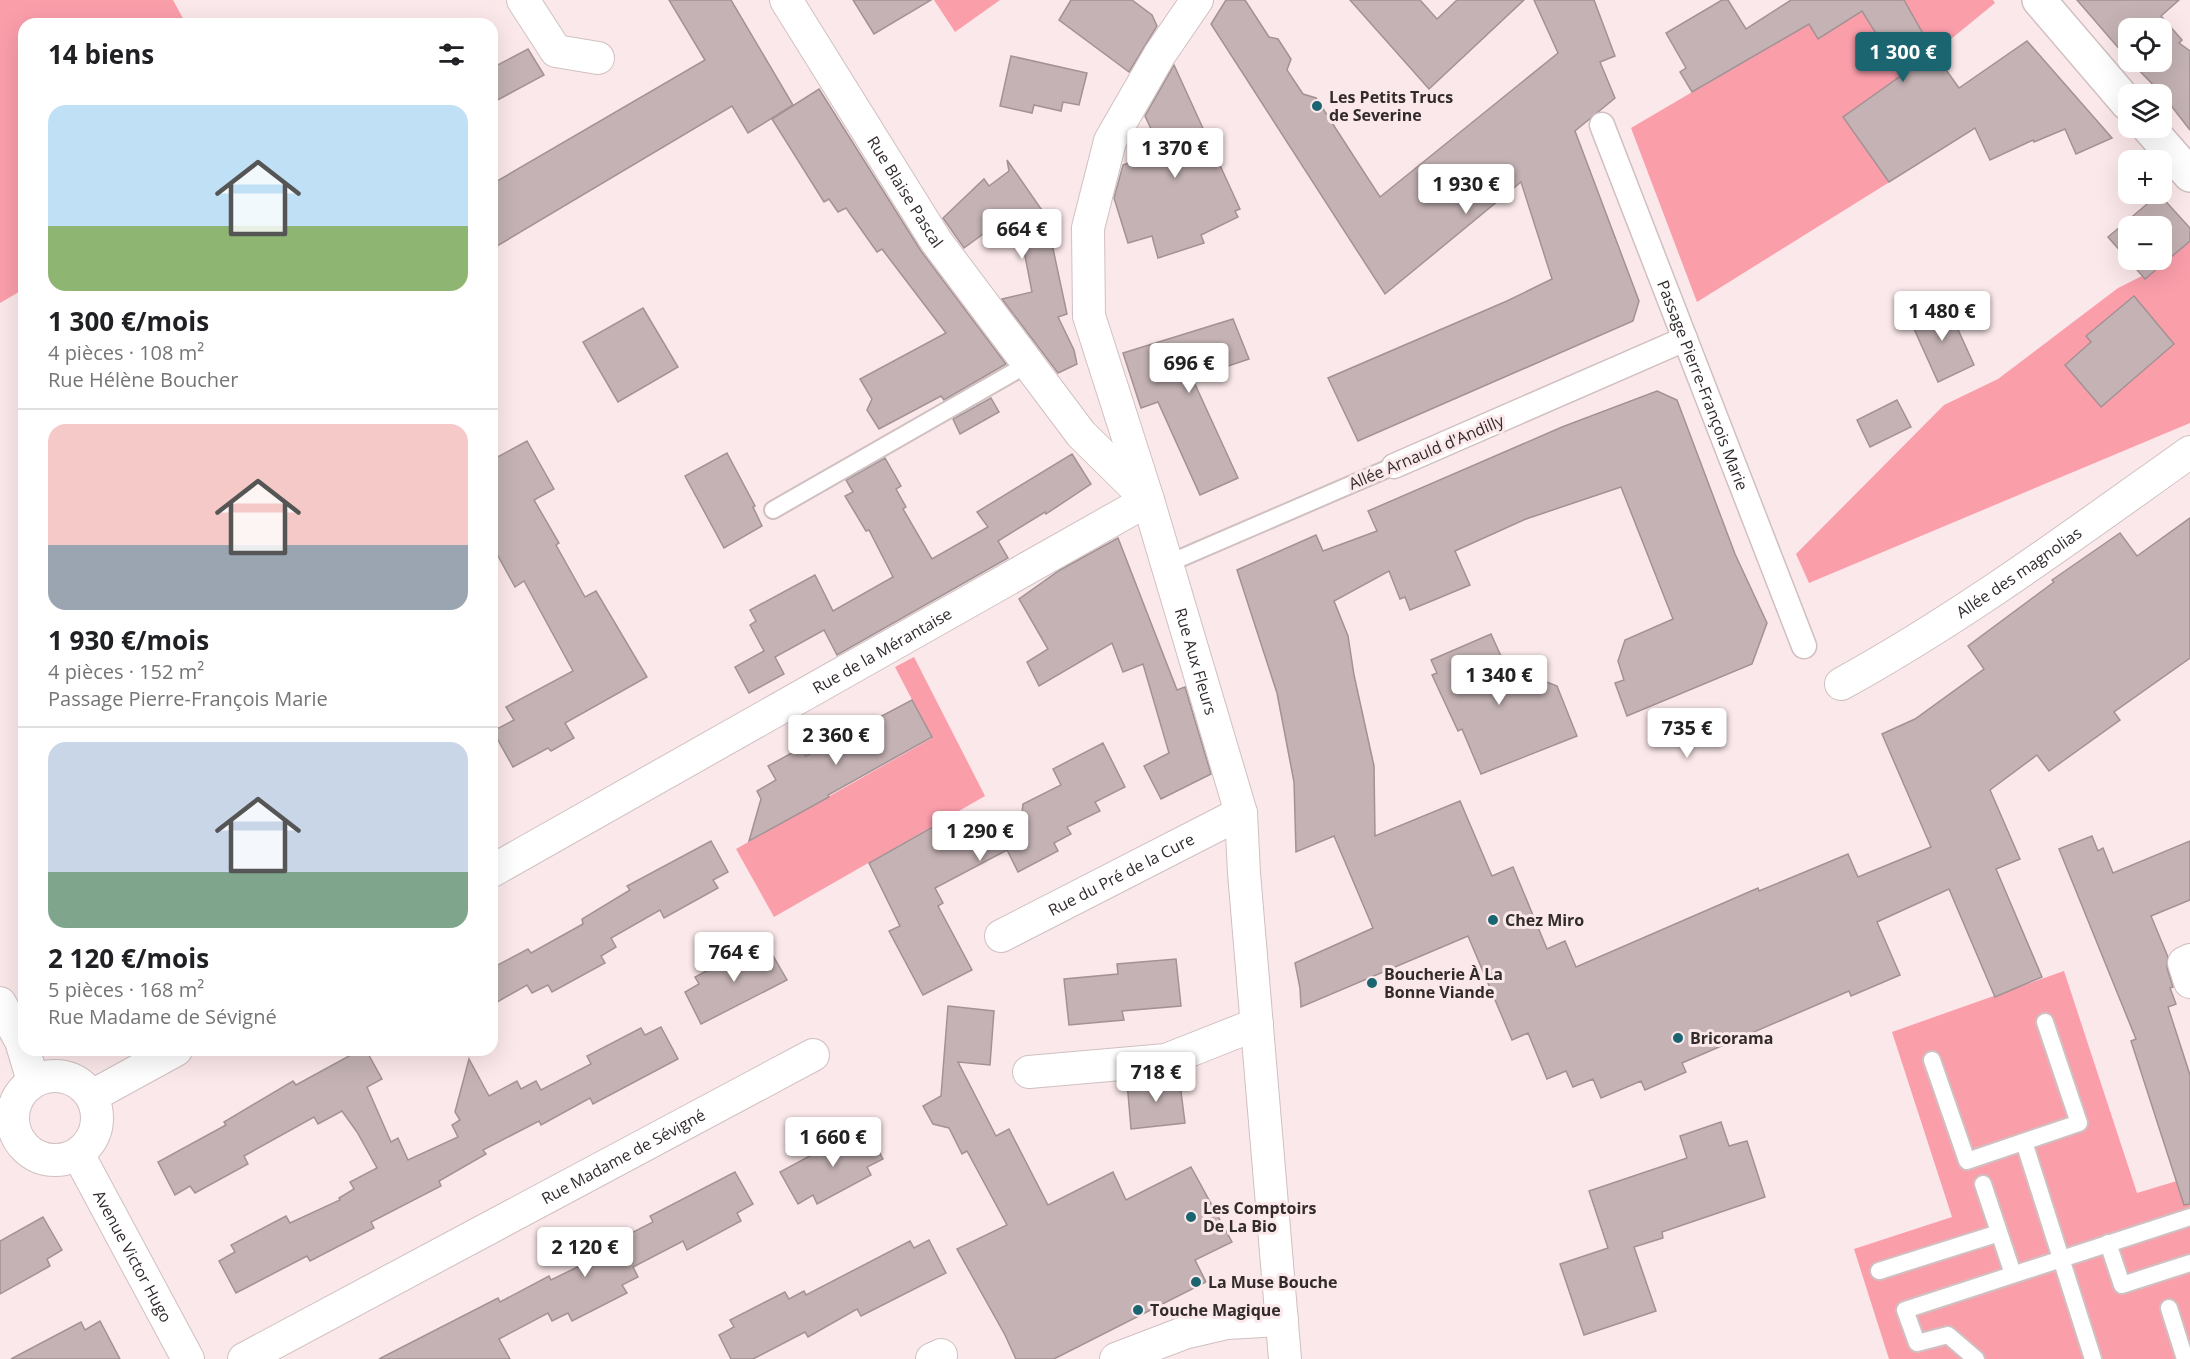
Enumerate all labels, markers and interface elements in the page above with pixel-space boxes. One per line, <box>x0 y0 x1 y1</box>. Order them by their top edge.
map controls <box>2118 18 2172 270</box>
button: locate <box>2118 18 2172 72</box>
pin: 1 300 € <box>1848 32 1958 83</box>
text: 14 biens <box>48 36 154 72</box>
icon: filters <box>435 38 468 71</box>
text: 1 300 € <box>1869 38 1937 65</box>
button: layers <box>2118 84 2172 138</box>
place label: Les Petits Trucs de Severine <box>1329 86 1453 126</box>
marker: Les Petits Trucs de Severine <box>1310 99 1324 113</box>
pin: 1 370 € <box>1120 128 1230 179</box>
street label: Rue Blaise Pascal <box>862 132 948 252</box>
text: 1 370 € <box>1141 134 1209 161</box>
icon: home <box>204 144 312 252</box>
button: + <box>2118 150 2172 204</box>
pin: 1 930 € <box>1411 164 1521 215</box>
text: 1 930 € <box>1432 170 1500 197</box>
pin: 664 € <box>980 209 1064 260</box>
text: 664 € <box>997 215 1047 242</box>
button: − <box>2118 216 2172 270</box>
street label: Passage Pierre-François Marie <box>1652 277 1754 493</box>
pin: 1 480 € <box>1887 291 1997 342</box>
text: 1 480 € <box>1908 297 1976 324</box>
text: 1 300 €/mois <box>48 303 209 339</box>
text: 4 pièces · 108 m² <box>48 339 204 366</box>
pin: 696 € <box>1147 343 1231 394</box>
text: 696 € <box>1164 349 1214 376</box>
text: Rue Hélène Boucher <box>48 366 238 393</box>
street label: Allée Arnauld d'Andilly <box>1345 409 1508 495</box>
icon: home <box>204 463 312 571</box>
street label: Allée des magnolias <box>1952 522 2086 623</box>
street label: Rue de la Mérantaise <box>808 602 956 699</box>
street label: Rue Aux Fleurs <box>1170 605 1222 717</box>
text: 1 930 €/mois <box>48 622 209 658</box>
pin: 1 340 € <box>1444 655 1554 706</box>
text: 4 pièces · 152 m² <box>48 658 204 685</box>
text: 1 340 € <box>1465 661 1533 688</box>
text: Passage Pierre-François Marie <box>48 685 328 712</box>
pin: 735 € <box>1645 708 1729 759</box>
text: 735 € <box>1662 714 1712 741</box>
pin: 2 360 € <box>781 715 891 766</box>
text: 2 360 € <box>802 721 870 748</box>
icon: home <box>204 781 312 889</box>
pin: 1 290 € <box>925 811 1035 862</box>
text: 1 290 € <box>946 817 1014 844</box>
street label: Rue du Pré de la Cure <box>1044 828 1198 921</box>
place label: Chez Miro <box>1505 909 1584 931</box>
marker: Chez Miro <box>1486 913 1500 927</box>
pin: 764 € <box>692 932 776 983</box>
text: 764 € <box>709 938 759 965</box>
text: 2 120 €/mois <box>48 940 209 976</box>
place label: Boucherie À La Bonne Viande <box>1384 963 1503 1003</box>
text: 5 pièces · 168 m² <box>48 976 204 1003</box>
marker: Boucherie À La Bonne Viande <box>1365 976 1379 990</box>
text: Rue Madame de Sévigné <box>48 1003 277 1030</box>
place label: Bricorama <box>1690 1027 1773 1049</box>
marker: Bricorama <box>1671 1031 1685 1045</box>
pin: 718 € <box>1114 1052 1198 1103</box>
text: 718 € <box>1131 1058 1181 1085</box>
street label: Rue Madame de Sévigné <box>537 1104 709 1209</box>
pin: 1 660 € <box>778 1117 888 1168</box>
text: 1 660 € <box>799 1123 867 1150</box>
street label: Avenue Victor Hugo <box>88 1186 177 1326</box>
place label: Les Comptoirs De La Bio <box>1203 1197 1317 1237</box>
marker: Les Comptoirs De La Bio <box>1184 1210 1198 1224</box>
pin: 2 120 € <box>530 1227 640 1278</box>
text: 2 120 € <box>551 1233 619 1260</box>
place label: La Muse Bouche <box>1208 1271 1337 1293</box>
marker: La Muse Bouche <box>1189 1275 1203 1289</box>
place label: Touche Magique <box>1150 1299 1281 1321</box>
marker: Touche Magique <box>1131 1303 1145 1317</box>

